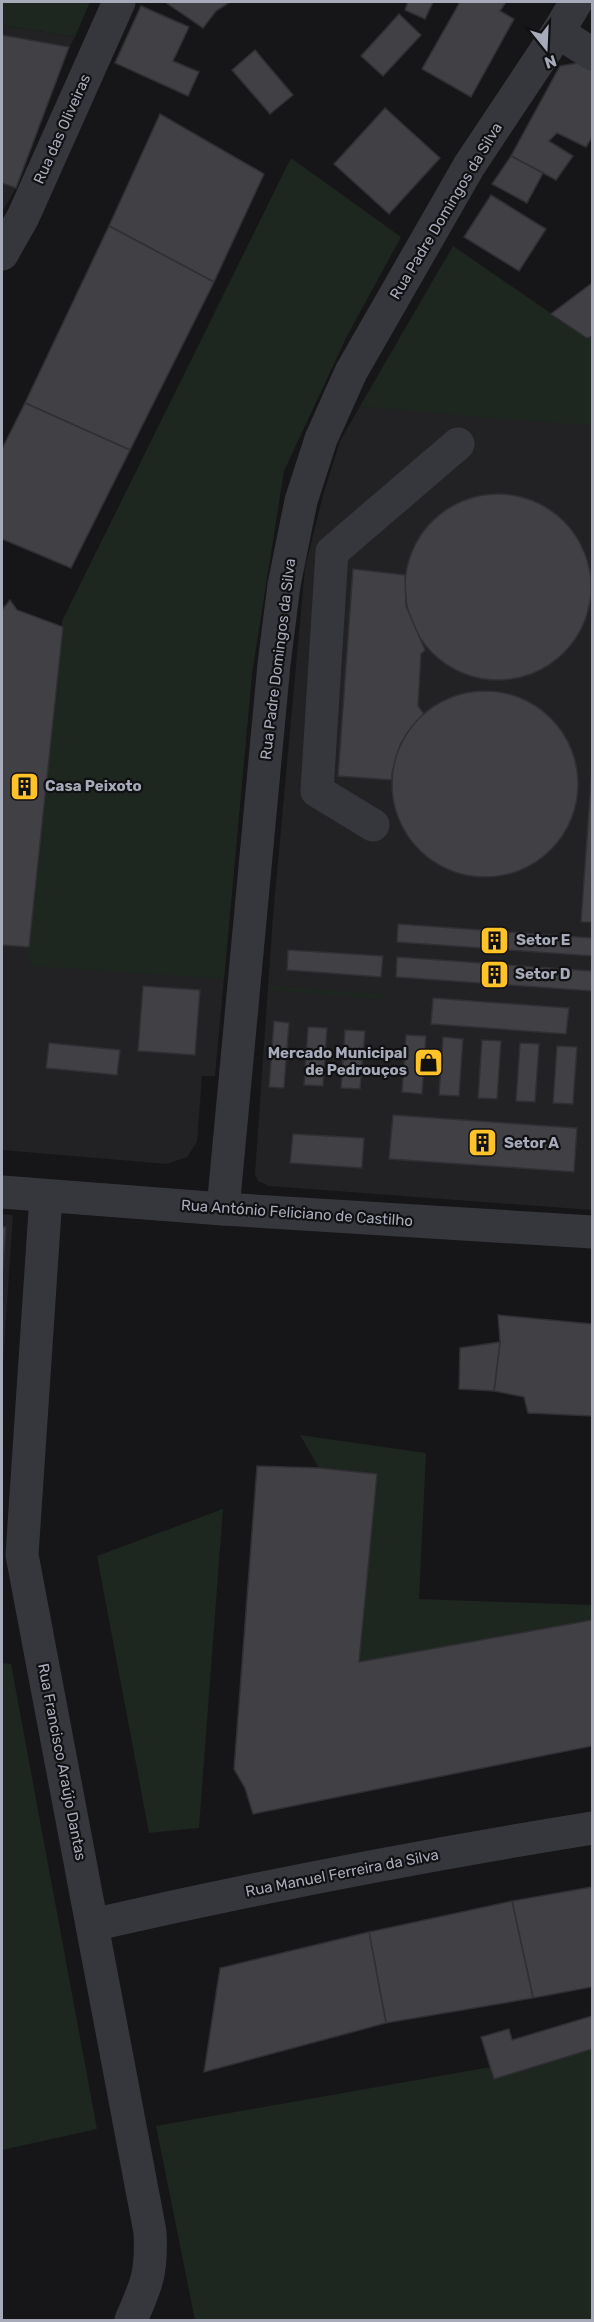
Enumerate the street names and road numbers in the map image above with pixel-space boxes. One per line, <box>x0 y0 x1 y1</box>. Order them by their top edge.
street label: Rua das Oliveiras <box>30 71 94 187</box>
street label: Rua Padre Domingos da Silva <box>386 119 506 303</box>
street label: Rua Padre Domingos da Silva <box>257 557 299 761</box>
street label: Rua António Feliciano de Castilho <box>180 1196 414 1230</box>
street label: Rua Francisco Araújo Dantas <box>34 1662 90 1862</box>
street label: Rua Manuel Ferreira da Silva <box>244 1845 440 1901</box>

